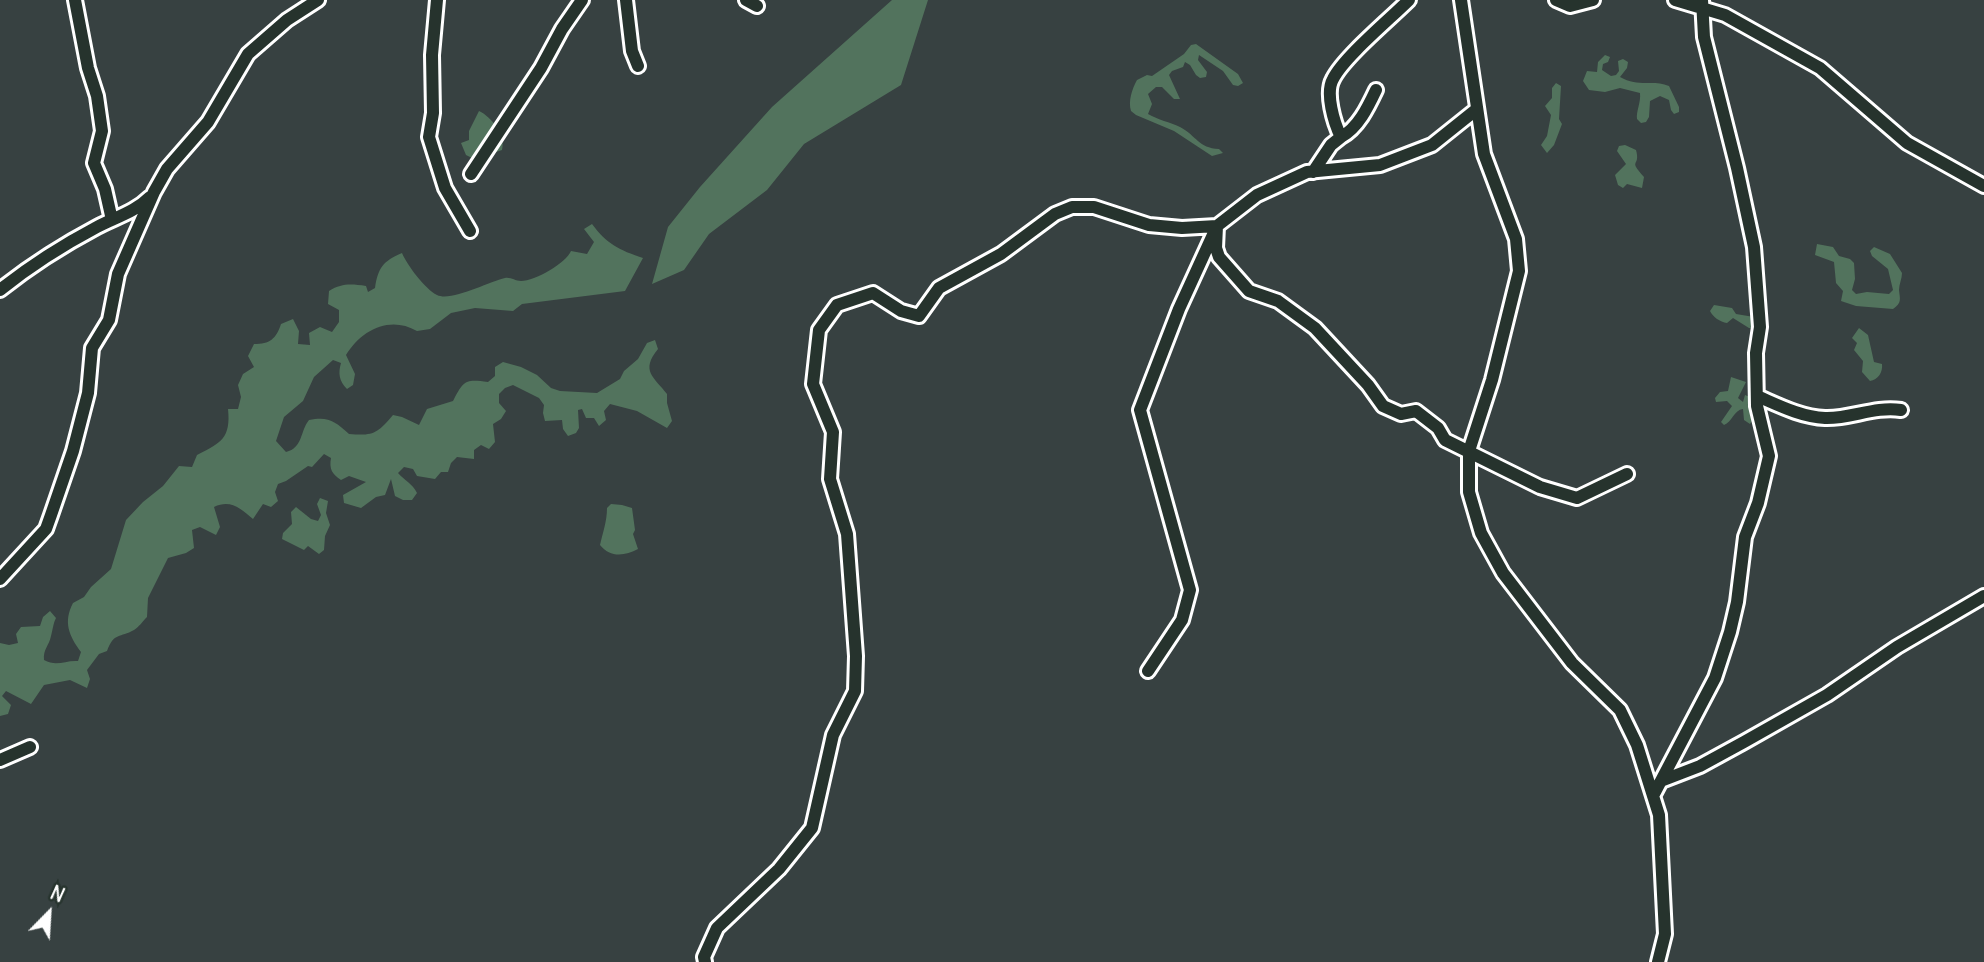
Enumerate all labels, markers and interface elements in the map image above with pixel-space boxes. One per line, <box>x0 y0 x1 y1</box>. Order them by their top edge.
north arrow <box>14 878 84 948</box>
text: N <box>47 880 68 907</box>

